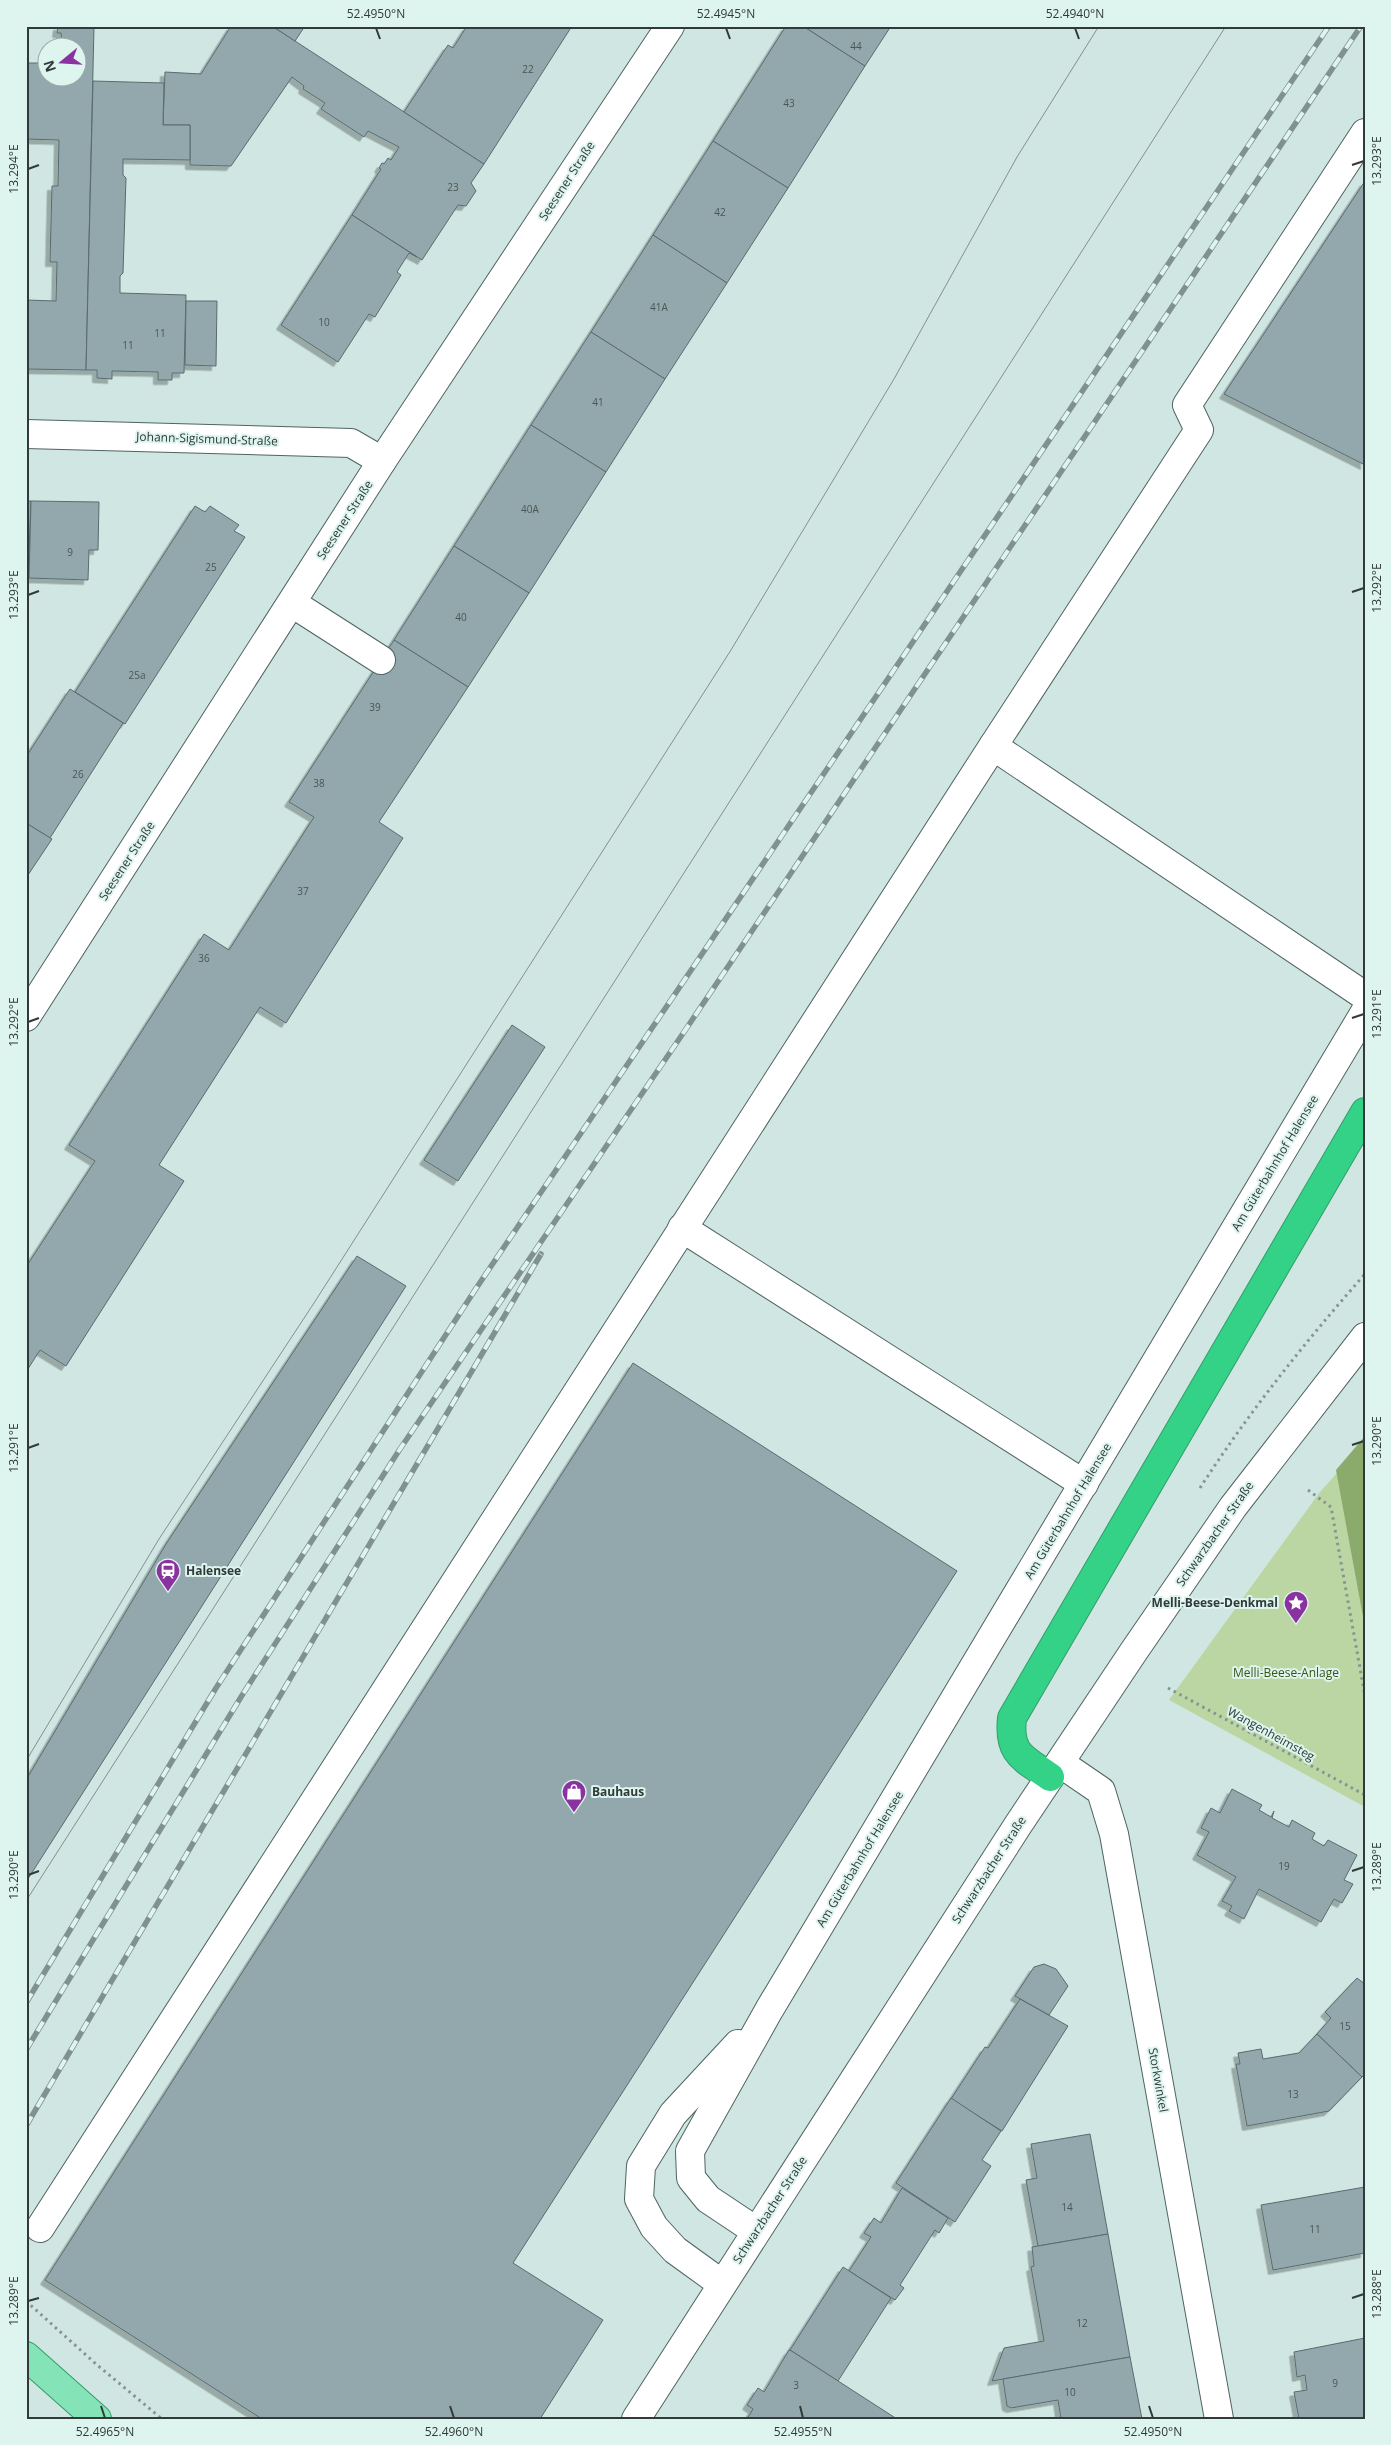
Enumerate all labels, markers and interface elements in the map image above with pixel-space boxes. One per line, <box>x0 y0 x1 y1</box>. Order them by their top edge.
text: 52.4950°N <box>347 5 405 22</box>
text: 52.4945°N <box>697 5 755 22</box>
text: 52.4940°N <box>1046 5 1104 22</box>
north arrow <box>38 38 88 88</box>
house number: 44 <box>850 39 862 53</box>
text: N <box>38 58 60 75</box>
house number: 22 <box>522 62 534 76</box>
house number: 43 <box>783 96 795 110</box>
text: 13.293°E <box>1368 136 1385 186</box>
street label: Seesener Straße <box>535 138 599 224</box>
text: 13.294°E <box>5 144 22 194</box>
house number: 23 <box>447 180 459 194</box>
house number: 42 <box>714 205 726 219</box>
house number: 41A <box>650 300 669 314</box>
house number: 10 <box>318 315 330 329</box>
house number: 11 <box>154 326 166 340</box>
house number: 11 <box>122 338 134 352</box>
house number: 41 <box>592 395 604 409</box>
street label: Johann-Sigismund-Straße <box>135 427 278 449</box>
street label: Seesener Straße <box>313 477 377 563</box>
house number: 40A <box>521 502 540 516</box>
house number: 9 <box>67 545 73 559</box>
house number: 25 <box>205 560 217 574</box>
text: 13.292°E <box>1368 563 1385 613</box>
text: 13.293°E <box>5 570 22 620</box>
house number: 40 <box>455 610 467 624</box>
house number: 25a <box>129 668 146 682</box>
house number: 39 <box>369 700 381 714</box>
house number: 26 <box>72 767 84 781</box>
house number: 38 <box>313 776 325 790</box>
street label: Seesener Straße <box>95 818 159 904</box>
house number: 37 <box>297 884 309 898</box>
house number: 36 <box>198 951 210 965</box>
text: 13.291°E <box>1368 989 1385 1039</box>
text: 13.292°E <box>5 997 22 1047</box>
street label: Am Güterbahnhof Halensee <box>1227 1091 1322 1234</box>
text: 13.290°E <box>1368 1416 1385 1466</box>
text: 13.291°E <box>5 1423 22 1473</box>
street label: Am Güterbahnhof Halensee <box>1020 1439 1115 1582</box>
street label: Schwarzbacher Straße <box>1172 1478 1257 1590</box>
station icon: Halensee <box>155 1558 181 1592</box>
place label: Halensee <box>186 1562 241 1579</box>
place icon: Melli-Beese-Denkmal <box>1283 1590 1309 1624</box>
place label: Melli-Beese-Denkmal <box>1152 1594 1278 1611</box>
park label: Melli-Beese-Anlage <box>1233 1664 1339 1681</box>
street label: Wangenheimsteg <box>1225 1703 1318 1765</box>
shop icon: Bauhaus <box>561 1779 587 1813</box>
place label: Bauhaus <box>592 1783 644 1800</box>
street label: Am Güterbahnhof Halensee <box>812 1787 907 1930</box>
street label: Schwarzbacher Straße <box>947 1813 1030 1927</box>
text: 13.289°E <box>1368 1842 1385 1892</box>
text: 13.290°E <box>5 1850 22 1900</box>
house number: 19 <box>1278 1859 1290 1873</box>
house number: 15 <box>1339 2019 1351 2033</box>
street label: Storkwinkel <box>1144 2046 1173 2113</box>
house number: 13 <box>1287 2087 1299 2101</box>
street label: Schwarzbacher Straße <box>728 2153 811 2267</box>
house number: 14 <box>1061 2200 1073 2214</box>
house number: 11 <box>1309 2222 1321 2236</box>
text: 13.288°E <box>1368 2269 1385 2319</box>
text: 13.289°E <box>5 2276 22 2326</box>
house number: 12 <box>1076 2316 1088 2330</box>
house number: 9 <box>1332 2376 1338 2390</box>
house number: 3 <box>793 2378 799 2392</box>
house number: 10 <box>1064 2385 1076 2399</box>
text: 52.4965°N <box>76 2423 134 2440</box>
text: 52.4960°N <box>425 2423 483 2440</box>
text: 52.4955°N <box>774 2423 832 2440</box>
text: 52.4950°N <box>1124 2423 1182 2440</box>

